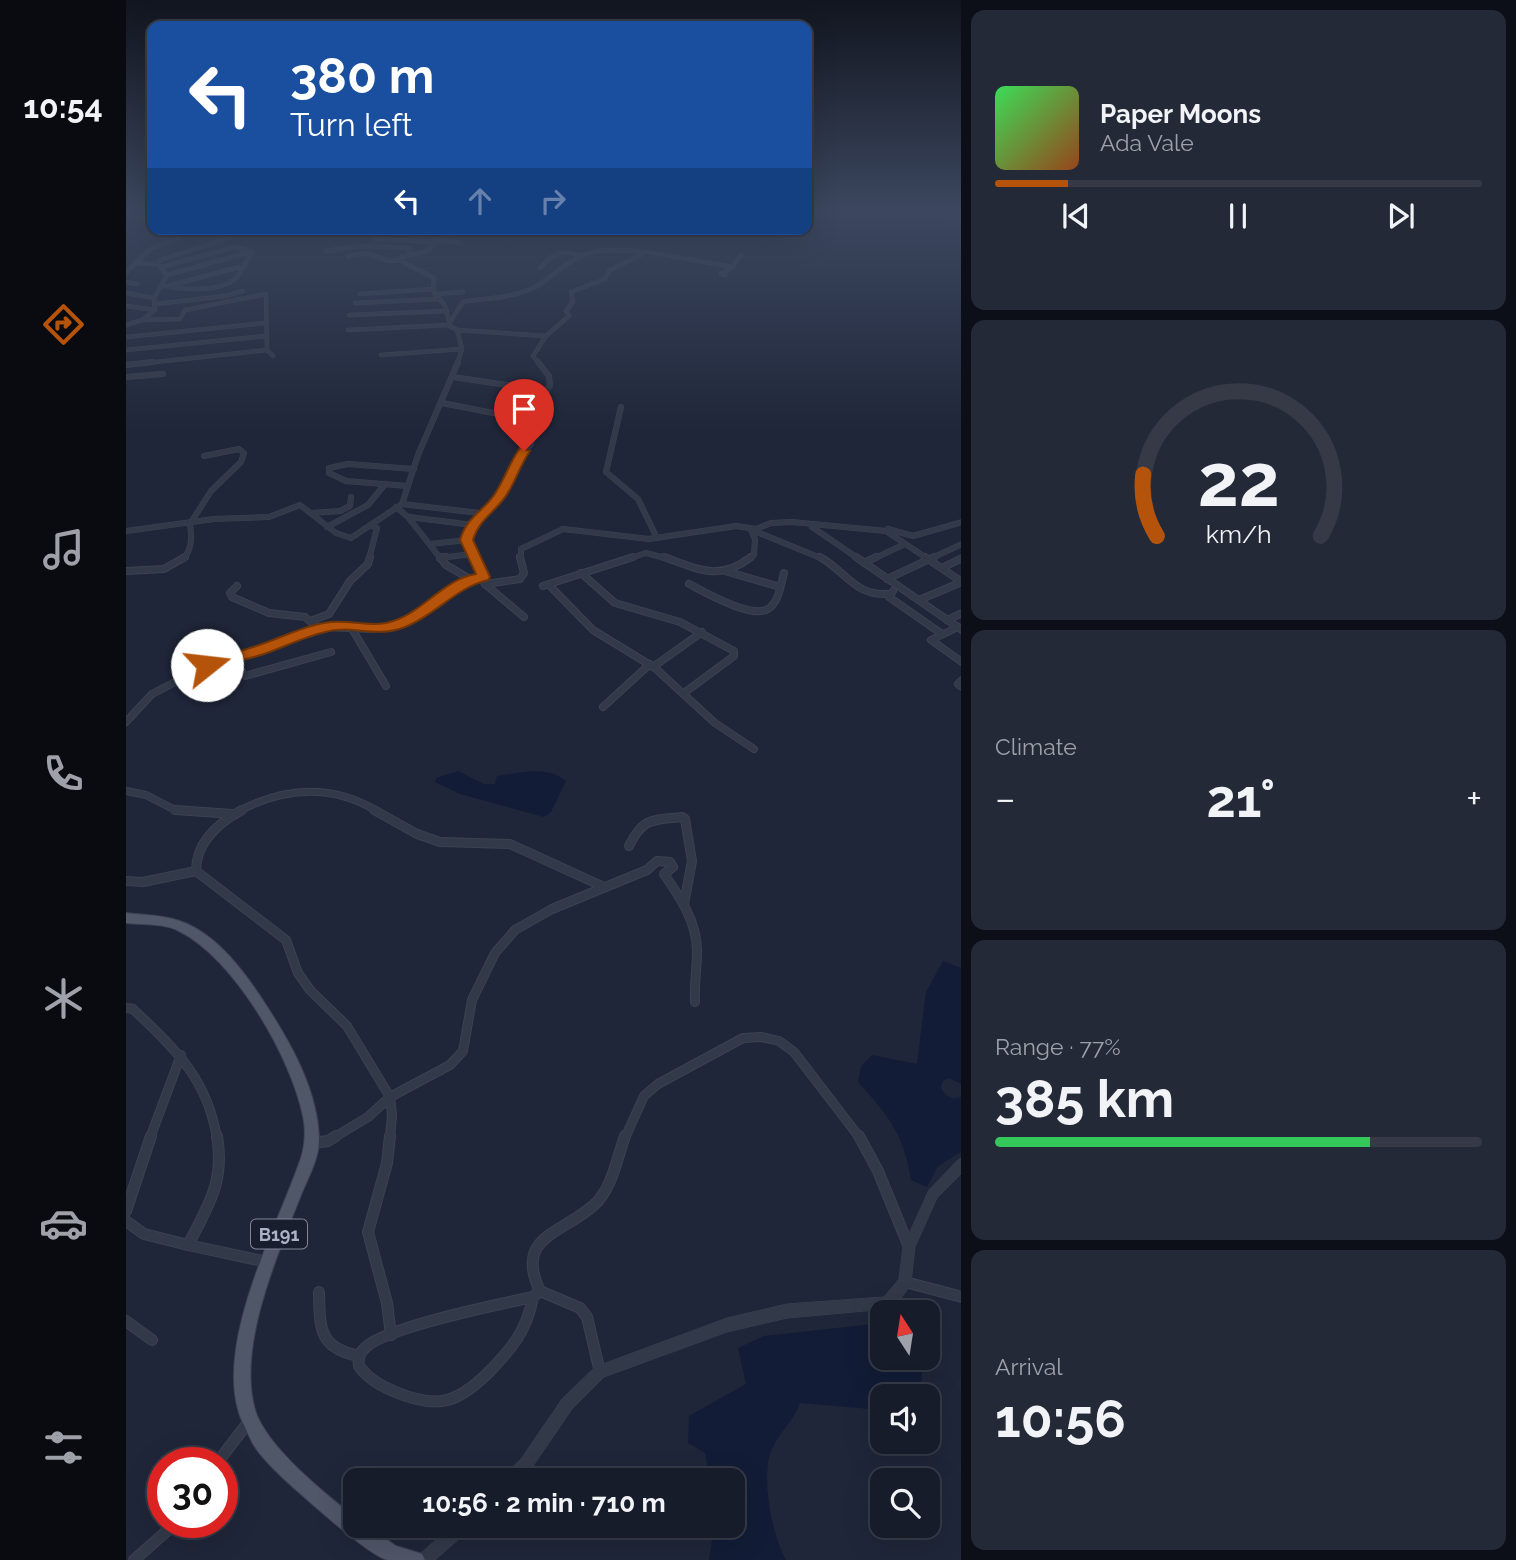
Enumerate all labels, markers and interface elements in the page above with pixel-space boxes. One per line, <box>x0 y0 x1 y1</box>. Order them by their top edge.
text: 380 m <box>290 47 434 104</box>
icon: left <box>175 49 266 140</box>
text: 10:54 <box>23 88 103 125</box>
text: Paper Moons <box>1100 99 1261 129</box>
text: Turn left <box>290 106 412 143</box>
text: Ada Vale <box>1100 129 1194 156</box>
icon: left <box>388 182 426 220</box>
icon: ahead <box>461 182 499 220</box>
icon: right <box>534 182 572 220</box>
icon: previous <box>1057 197 1095 235</box>
icon: pause <box>1219 197 1257 235</box>
icon: next <box>1382 197 1420 235</box>
icon: directions <box>39 300 88 349</box>
pin <box>494 379 554 451</box>
icon: arrive <box>505 390 543 428</box>
text: 22 <box>1197 438 1280 523</box>
text: km/h <box>1206 519 1271 549</box>
icon: music <box>39 525 88 574</box>
position arrow <box>170 628 244 702</box>
text: Climate <box>995 733 1077 760</box>
icon: phone <box>39 749 88 798</box>
text: 21° <box>1207 768 1275 829</box>
text: − <box>995 776 1015 821</box>
text: + <box>1466 776 1482 821</box>
icon: climate <box>39 974 88 1023</box>
text: Range · 77% <box>995 1033 1121 1060</box>
text: 385 km <box>995 1068 1174 1129</box>
icon: car <box>39 1199 88 1248</box>
road number: B191 <box>251 1219 307 1248</box>
north arrow <box>870 1300 940 1370</box>
map controls <box>870 1300 940 1538</box>
text: Arrival <box>995 1353 1062 1380</box>
button: sound <box>870 1384 940 1454</box>
text: 10:56 <box>995 1388 1126 1449</box>
icon: filters <box>39 1423 88 1472</box>
speed limit sign: 30 <box>147 1447 238 1538</box>
button: search <box>870 1468 940 1538</box>
text: 10:56 · 2 min · 710 m <box>422 1488 666 1518</box>

